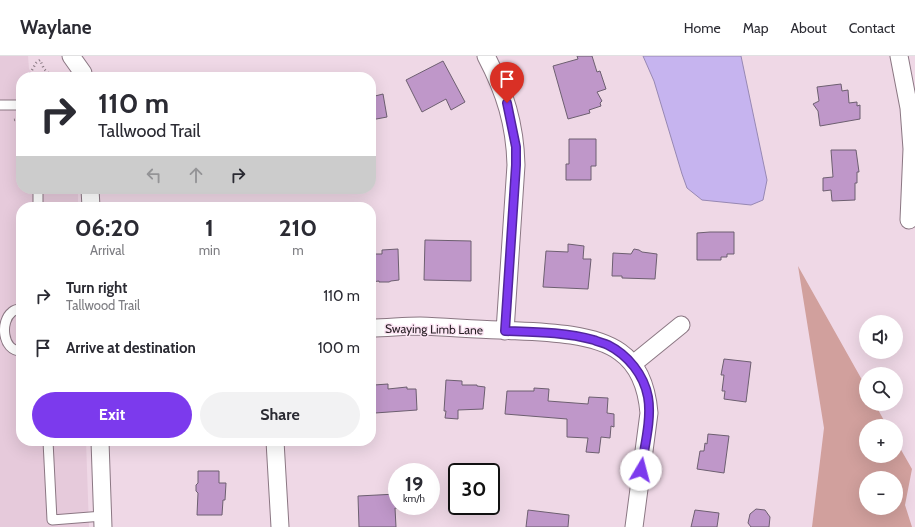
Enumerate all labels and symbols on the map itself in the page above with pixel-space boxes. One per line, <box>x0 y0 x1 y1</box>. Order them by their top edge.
pin <box>490 62 524 103</box>
street label: Swaying Limb Lane <box>385 321 483 337</box>
position arrow <box>620 449 662 491</box>
speed limit sign: 30 <box>448 463 500 515</box>

